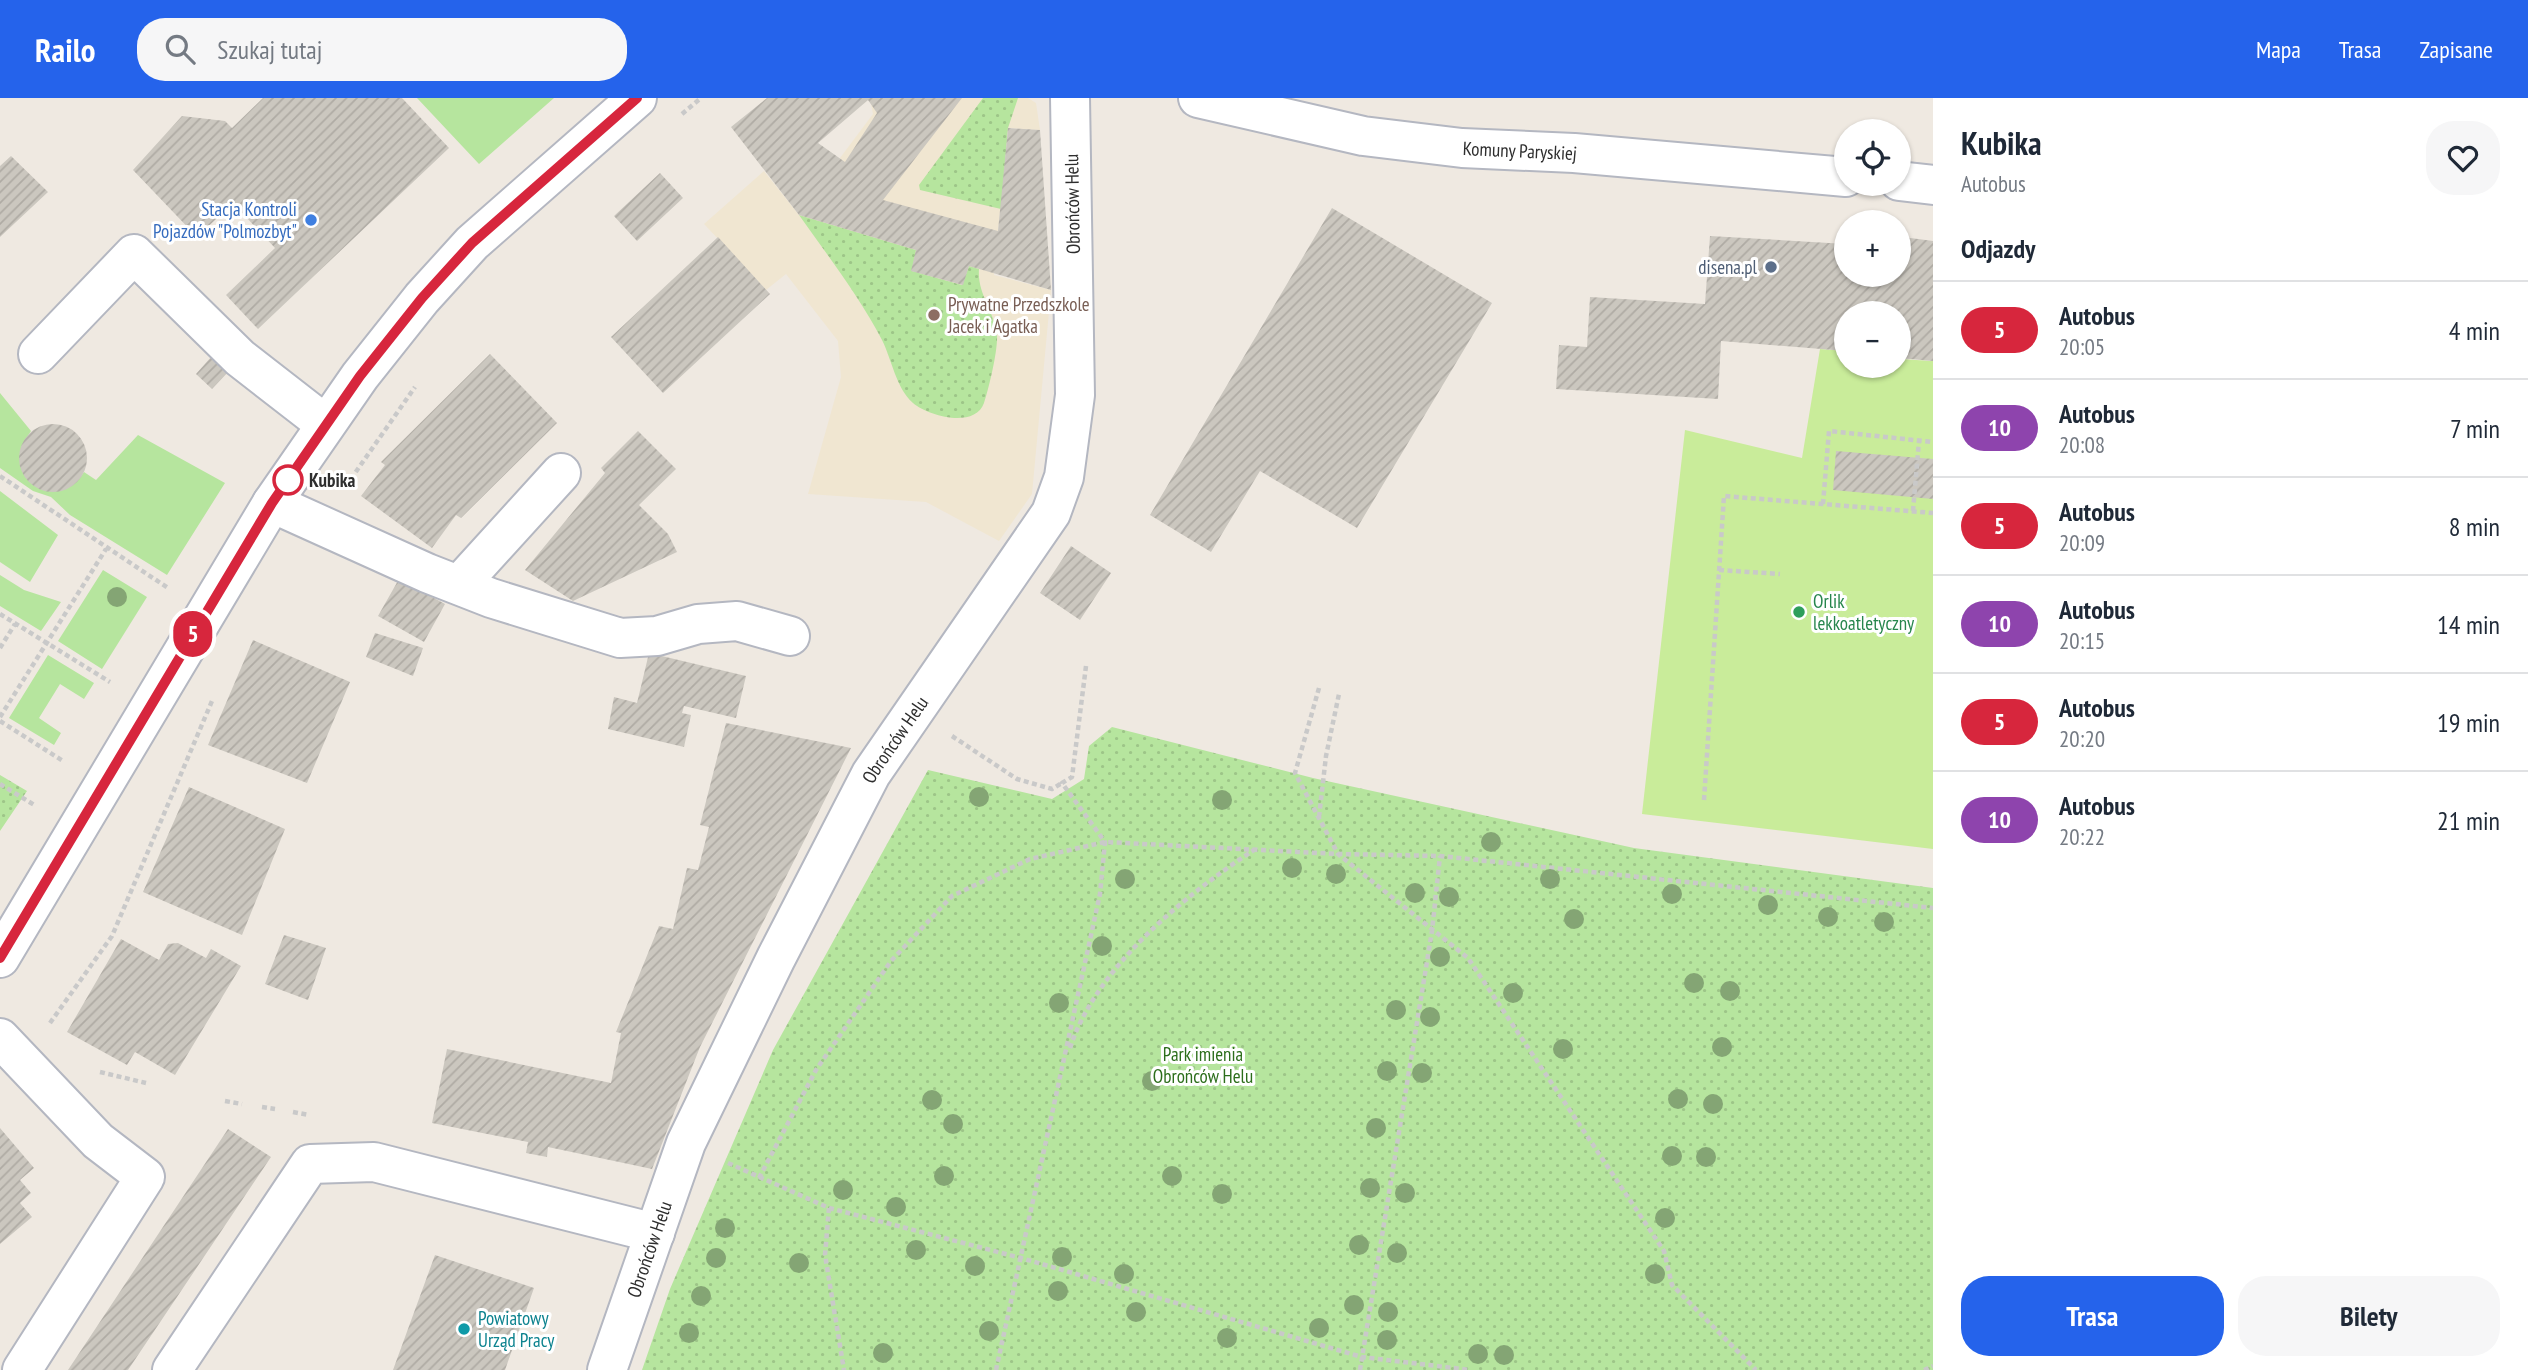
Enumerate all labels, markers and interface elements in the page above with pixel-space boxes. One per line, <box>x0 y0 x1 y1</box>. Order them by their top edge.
search box <box>137 18 627 81</box>
text: Railo <box>35 28 95 71</box>
icon: search <box>161 30 199 68</box>
text: Szukaj tutaj <box>217 33 322 66</box>
text: Mapa <box>2256 34 2301 65</box>
text: Trasa <box>2339 34 2381 65</box>
text: Zapisane <box>2419 34 2493 65</box>
map controls <box>1834 119 1911 378</box>
button: locate <box>1834 119 1911 196</box>
text: Kubika <box>1961 121 2042 164</box>
button: heart <box>2426 121 2500 195</box>
street label: Komuny Paryskiej <box>1462 136 1578 165</box>
street label: Obrońców Helu <box>1059 154 1085 254</box>
text: Autobus <box>1961 169 2026 198</box>
place label: Stacja Kontroli Pojazdów "Polmozbyt" <box>153 197 297 243</box>
button: + <box>1834 210 1911 287</box>
marker: Stacja Kontroli Pojazdów "Polmozbyt" <box>303 212 319 228</box>
text: Odjazdy <box>1961 232 2035 265</box>
place label: disena.pl <box>1698 255 1758 279</box>
marker: disena.pl <box>1763 259 1779 275</box>
place label: Prywatne Przedszkole Jacek i Agatka <box>947 292 1090 338</box>
text: Autobus <box>2059 299 2135 332</box>
button: − <box>1834 301 1911 378</box>
marker: Prywatne Przedszkole Jacek i Agatka <box>926 307 942 323</box>
text: 5 <box>1994 314 2005 345</box>
text: 4 min <box>2449 314 2500 347</box>
text: 20:05 <box>2059 332 2105 361</box>
text: Autobus <box>2059 397 2135 430</box>
text: 10 <box>1988 412 2011 443</box>
text: 7 min <box>2450 412 2500 445</box>
text: 20:08 <box>2059 430 2105 459</box>
marker: Kubika <box>273 465 303 495</box>
place label: Kubika <box>309 468 356 492</box>
text: Autobus <box>2059 495 2135 528</box>
text: 5 <box>1994 510 2005 541</box>
text: 8 min <box>2449 510 2500 543</box>
text: 20:09 <box>2059 528 2105 557</box>
place label: Orlik lekkoatletyczny <box>1813 589 1915 635</box>
text: Autobus <box>2059 593 2135 626</box>
marker: Orlik lekkoatletyczny <box>1791 604 1807 620</box>
text: 10 <box>1988 608 2011 639</box>
text: 14 min <box>2437 608 2500 641</box>
line badge: 5 <box>170 611 216 657</box>
text: 5 <box>187 618 199 649</box>
text: 20:15 <box>2059 626 2105 655</box>
street label: Obrońców Helu <box>856 691 933 787</box>
text: Autobus <box>2059 691 2135 724</box>
text: 5 <box>1994 706 2005 737</box>
text: 19 min <box>2437 706 2500 739</box>
text: 20:20 <box>2059 724 2105 753</box>
text: Autobus <box>2059 789 2135 822</box>
text: 10 <box>1988 804 2011 835</box>
text: 21 min <box>2437 804 2500 837</box>
text: 20:22 <box>2059 822 2105 851</box>
park label: Park imienia Obrońców Helu <box>1153 1042 1253 1088</box>
street label: Obrońców Helu <box>621 1198 677 1301</box>
button: Trasa <box>1961 1276 2224 1356</box>
button: Bilety <box>2238 1276 2500 1356</box>
place label: Powiatowy Urząd Pracy <box>478 1306 555 1352</box>
marker: Powiatowy Urząd Pracy <box>456 1321 472 1337</box>

